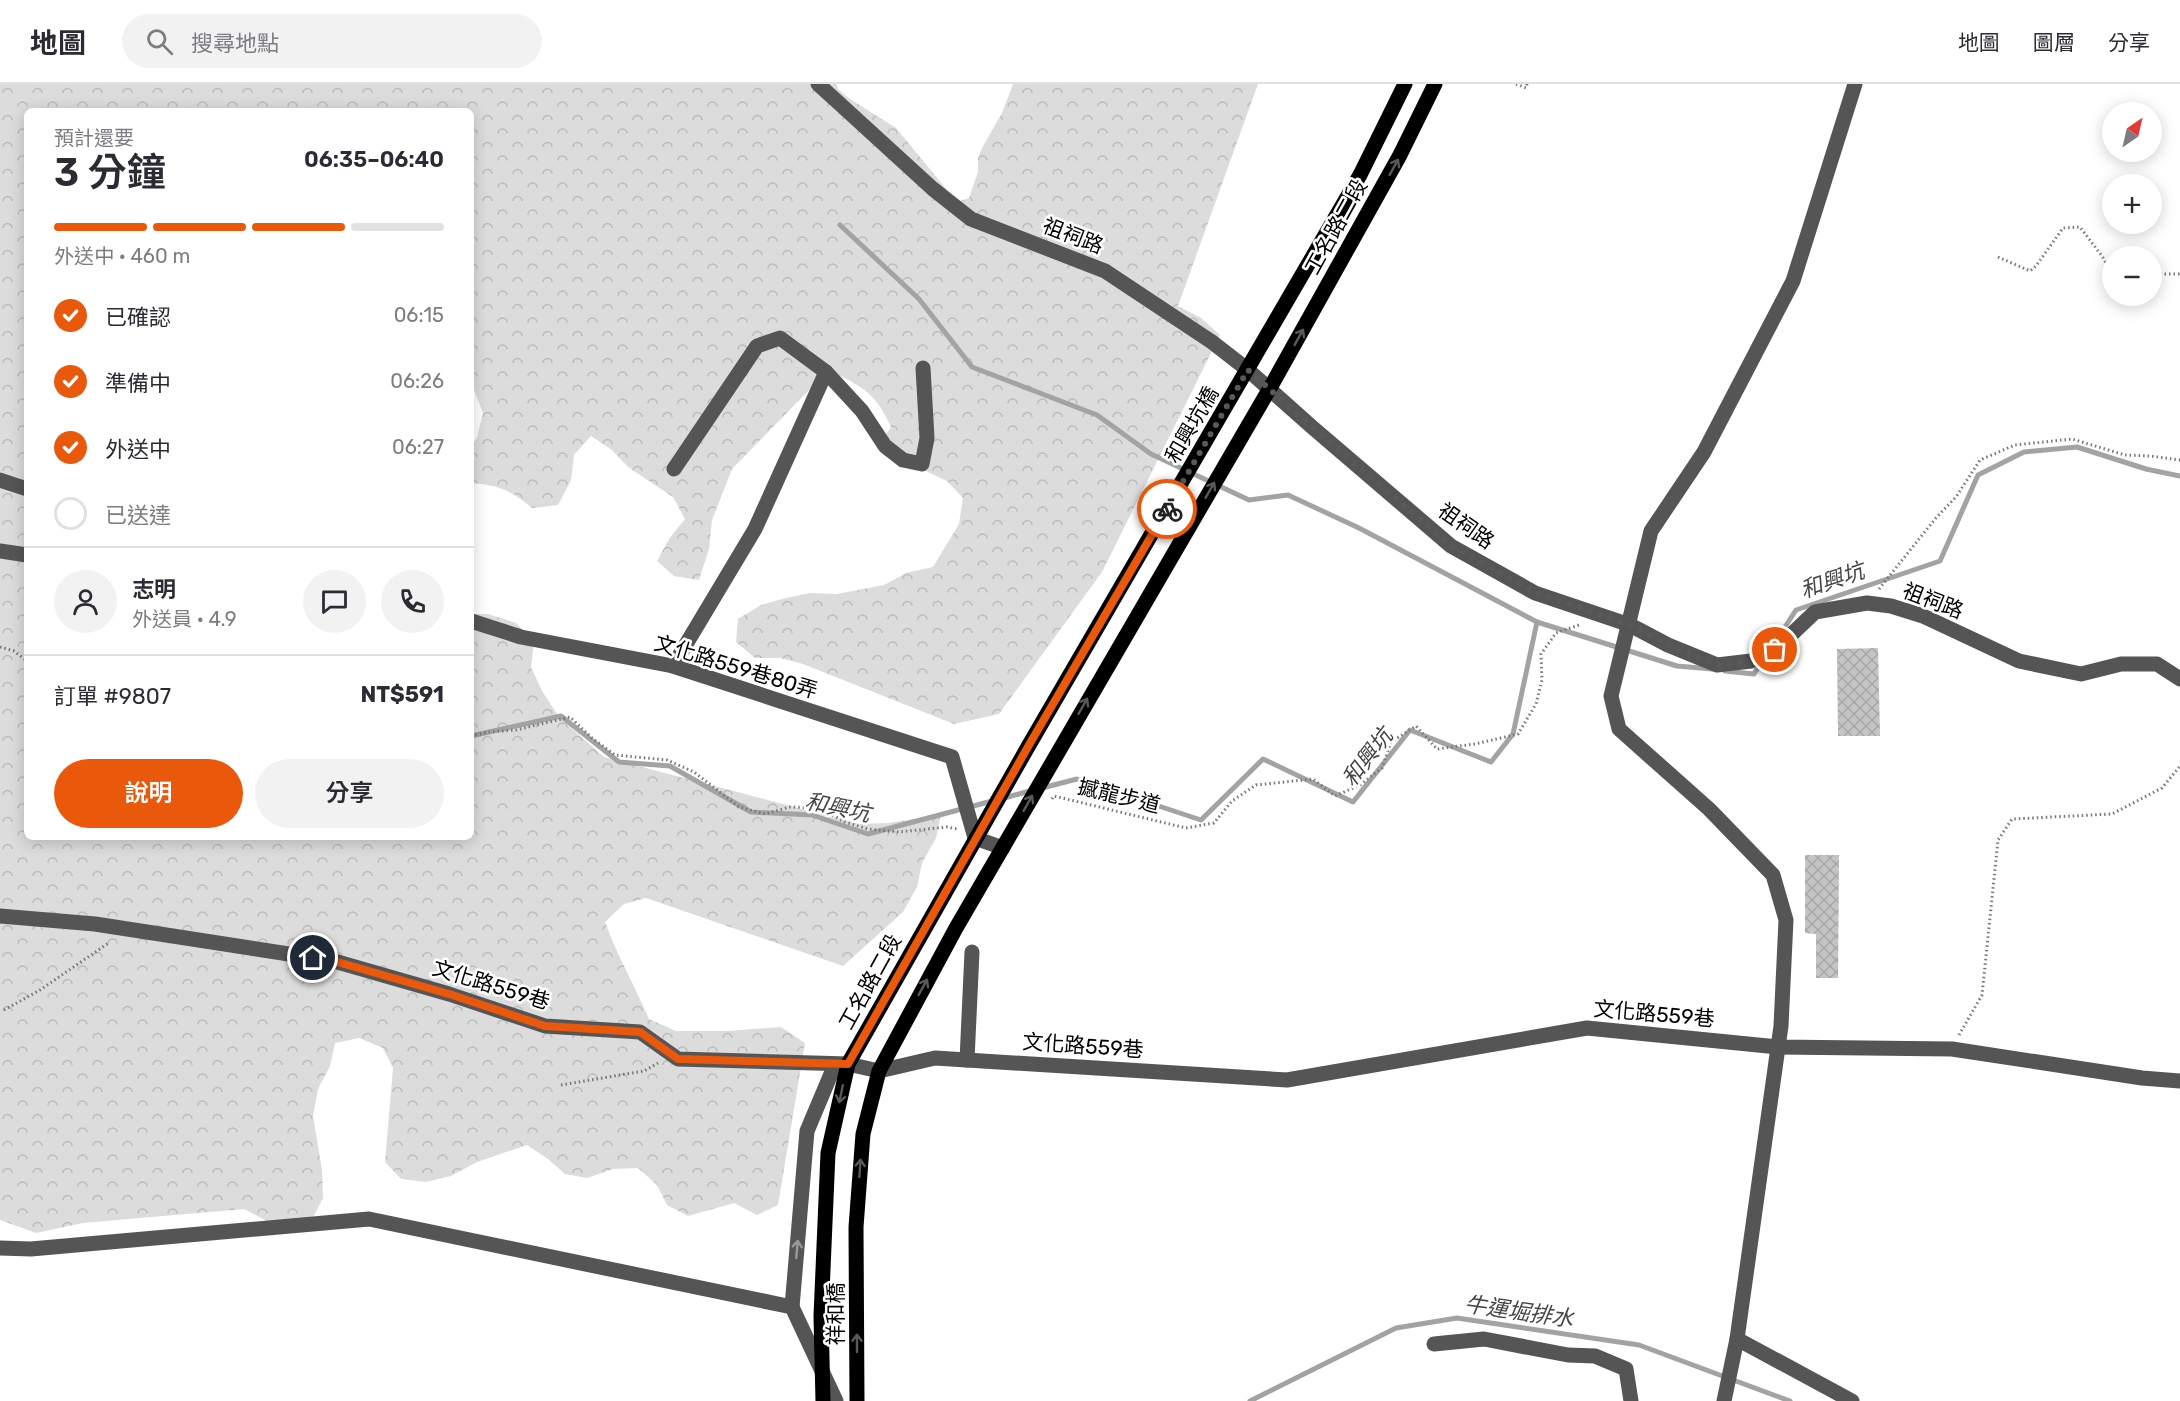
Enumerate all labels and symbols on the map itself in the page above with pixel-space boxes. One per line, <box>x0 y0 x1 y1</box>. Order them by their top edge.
north arrow <box>2102 102 2162 162</box>
one-way arrow <box>1388 159 1400 176</box>
street label: 工名路二段 <box>1299 175 1372 279</box>
street label: 祖祠路 <box>1039 213 1107 258</box>
one-way arrow <box>1293 329 1305 346</box>
street label: 和興坑橋 <box>1160 382 1223 467</box>
courier <box>1137 479 1197 539</box>
one-way arrow <box>1205 482 1217 499</box>
street label: 祖祠路 <box>1433 497 1499 554</box>
water label: 和興坑 <box>1797 556 1871 604</box>
street label: 祖祠路 <box>1899 578 1967 623</box>
pin <box>1749 624 1800 675</box>
street label: 文化路559巷80弄 <box>652 630 821 703</box>
one-way arrow <box>1078 698 1090 715</box>
water label: 和興坑 <box>1336 721 1400 792</box>
street label: 撼龍步道 <box>1075 773 1163 818</box>
water label: 和興坑 <box>803 787 876 828</box>
one-way arrow <box>1023 794 1034 812</box>
street label: 工名路二段 <box>833 930 906 1034</box>
pin <box>287 932 338 983</box>
street label: 文化路559巷 <box>429 955 553 1014</box>
one-way arrow <box>918 978 929 996</box>
street label: 文化路559巷 <box>1592 996 1716 1031</box>
street label: 文化路559巷 <box>1022 1029 1144 1062</box>
one-way arrow <box>835 1083 846 1103</box>
one-way arrow <box>855 1159 866 1179</box>
one-way arrow <box>792 1239 803 1259</box>
street label: 祥和橋 <box>823 1283 848 1346</box>
water label: 牛運堀排水 <box>1463 1290 1576 1333</box>
one-way arrow <box>851 1333 863 1353</box>

